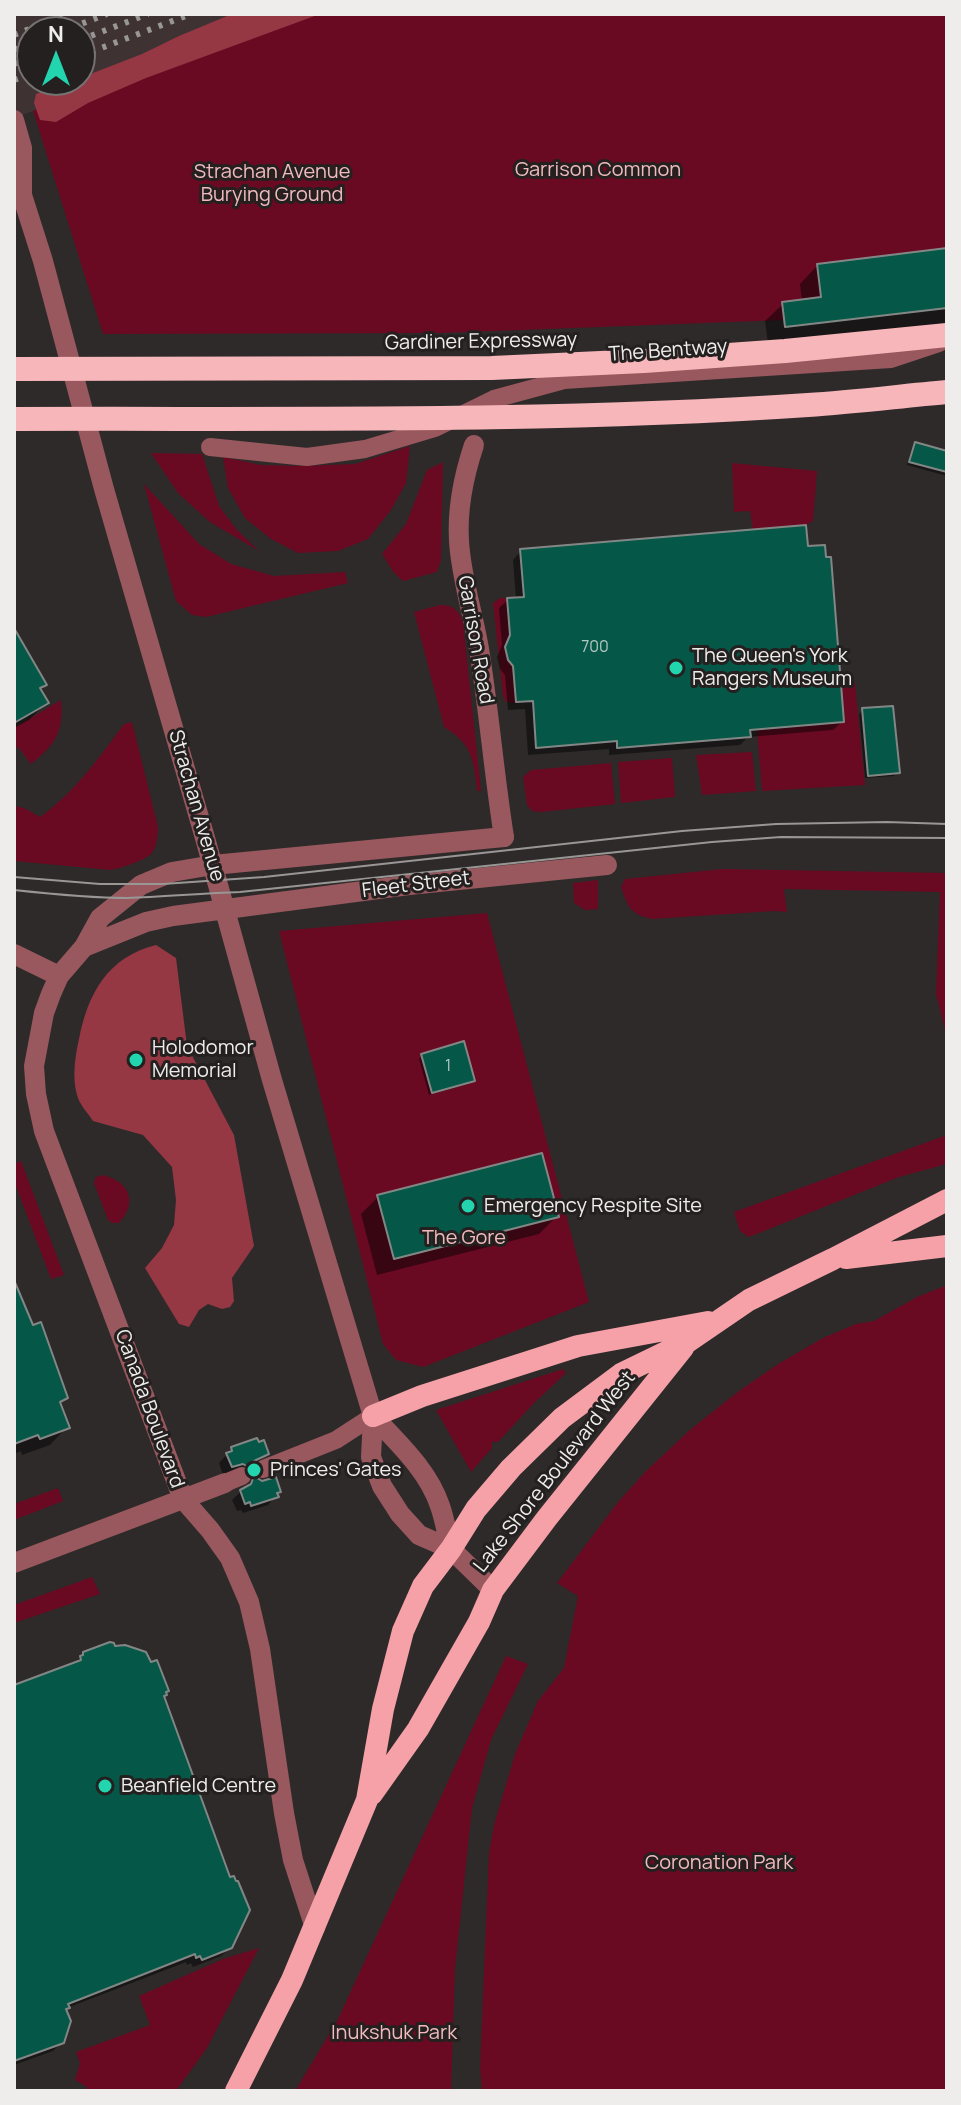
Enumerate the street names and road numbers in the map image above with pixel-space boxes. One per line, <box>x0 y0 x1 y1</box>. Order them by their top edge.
street label: Gardiner Expressway <box>385 328 577 356</box>
street label: The Bentway <box>608 335 728 367</box>
street label: Garrison Road <box>452 574 498 706</box>
street label: Strachan Avenue <box>163 727 229 885</box>
street label: Fleet Street <box>361 866 471 904</box>
street label: Canada Boulevard <box>109 1327 189 1491</box>
street label: Lake Shore Boulevard West <box>469 1367 641 1577</box>

